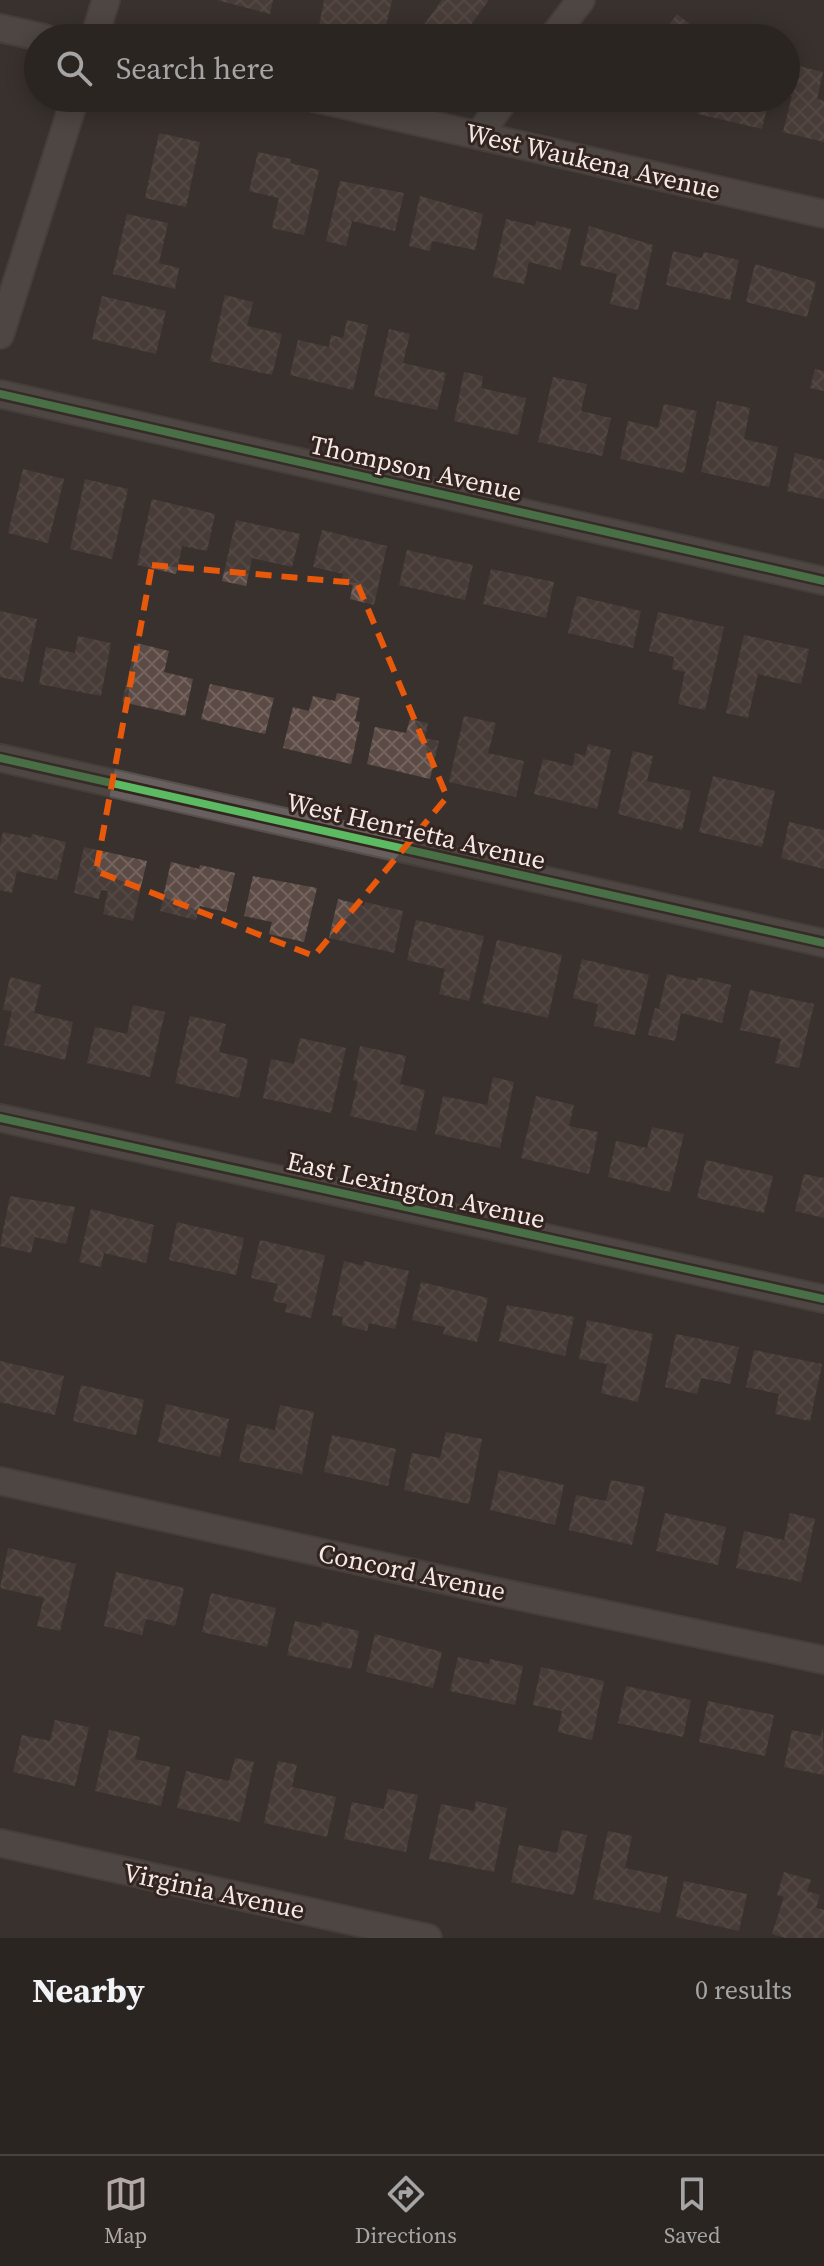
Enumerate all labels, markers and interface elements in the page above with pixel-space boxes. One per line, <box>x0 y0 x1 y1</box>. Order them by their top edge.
search box <box>24 24 800 112</box>
icon: search <box>52 46 96 90</box>
text: Search here <box>116 48 274 89</box>
street label: West Waukena Avenue <box>462 114 724 208</box>
street label: Thompson Avenue <box>306 426 526 510</box>
street label: West Henrietta Avenue <box>283 784 549 878</box>
street label: East Lexington Avenue <box>283 1143 549 1237</box>
street label: Concord Avenue <box>315 1535 509 1609</box>
street label: Virginia Avenue <box>120 1854 308 1928</box>
text: Nearby <box>32 1967 145 2013</box>
text: 0 results <box>695 1972 792 2008</box>
tab: Map <box>104 2172 148 2250</box>
tab: Directions <box>355 2172 457 2250</box>
tab: Saved <box>664 2172 720 2250</box>

